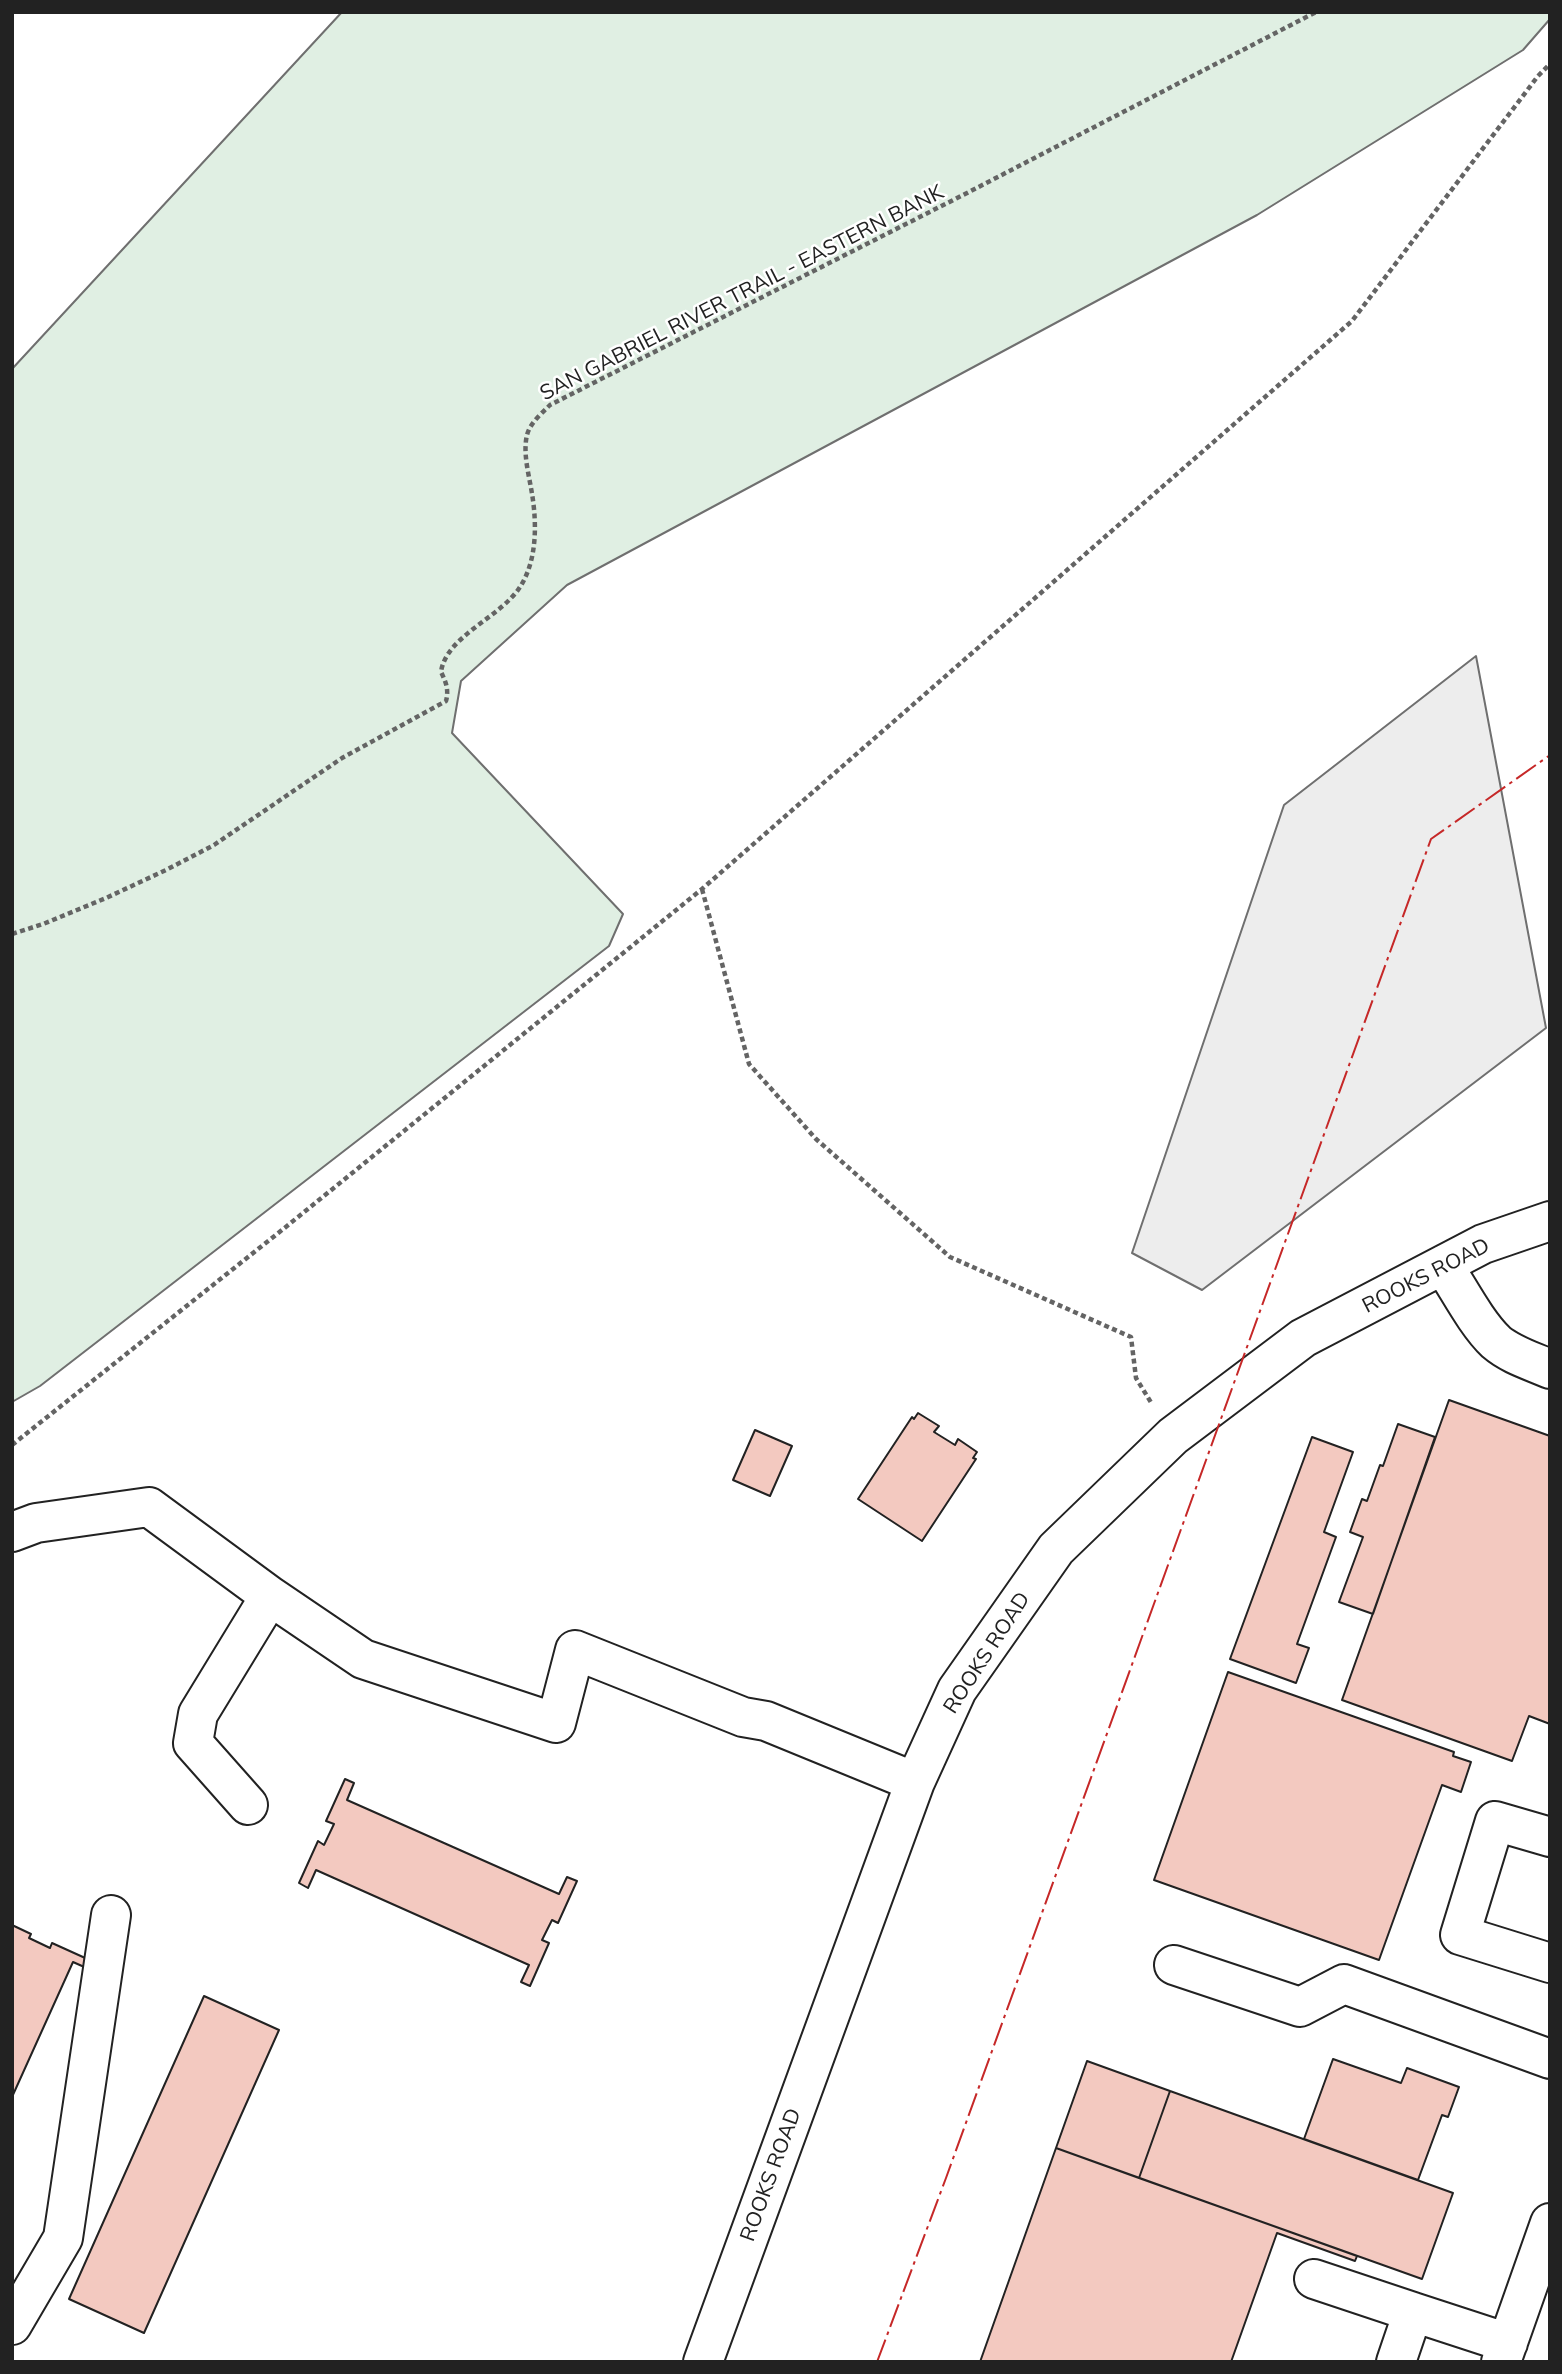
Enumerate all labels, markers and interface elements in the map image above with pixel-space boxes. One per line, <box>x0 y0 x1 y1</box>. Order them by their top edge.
street label: SAN GABRIEL RIVER TRAIL - EASTERN BANK <box>536 180 948 406</box>
street label: ROOKS ROAD <box>1358 1233 1494 1319</box>
street label: ROOKS ROAD <box>938 1588 1036 1718</box>
street label: ROOKS ROAD <box>735 2105 807 2245</box>

